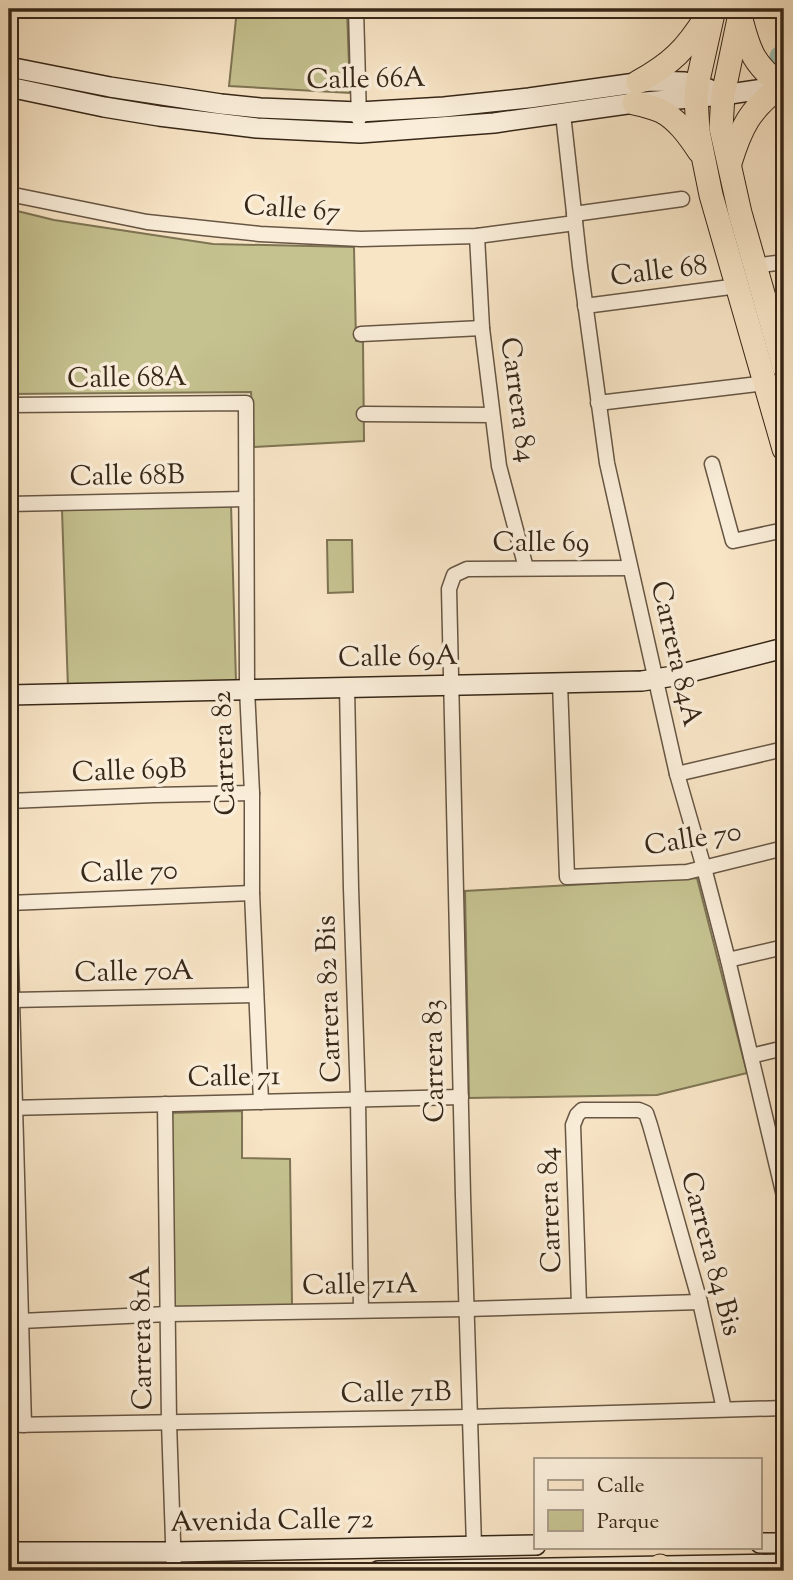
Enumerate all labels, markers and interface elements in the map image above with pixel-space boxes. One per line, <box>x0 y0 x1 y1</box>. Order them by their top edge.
street label: Calle 66A <box>306 59 426 101</box>
street label: Calle 67 <box>242 187 342 233</box>
street label: Calle 68 <box>608 246 710 298</box>
street label: Carrera 84 <box>488 335 546 465</box>
street label: Calle 68A <box>67 358 188 400</box>
street label: Calle 68B <box>69 456 185 498</box>
street label: Calle 69 <box>493 524 589 564</box>
street label: Carrera 84A <box>639 577 711 731</box>
street label: Calle 69A <box>338 637 458 679</box>
street label: Carrera 82 <box>203 690 247 816</box>
street label: Calle 69B <box>71 750 187 794</box>
street label: Calle 70 <box>642 813 744 867</box>
street label: Calle 70 <box>79 851 179 895</box>
street label: Carrera 82 Bis <box>307 915 353 1083</box>
street label: Calle 70A <box>74 952 194 994</box>
street label: Carrera 83 <box>414 999 456 1123</box>
street label: Calle 71 <box>187 1057 281 1099</box>
street label: Carrera 84 <box>529 1146 573 1274</box>
street label: Carrera 84 Bis <box>669 1167 751 1341</box>
street label: Carrera 81A <box>122 1265 164 1411</box>
street label: Calle 71A <box>302 1265 418 1307</box>
street label: Calle 71B <box>340 1373 452 1415</box>
legend <box>534 1458 762 1548</box>
text: Calle <box>597 1472 645 1502</box>
street label: Avenida Calle 72 <box>170 1500 374 1544</box>
text: Parque <box>597 1508 659 1538</box>

